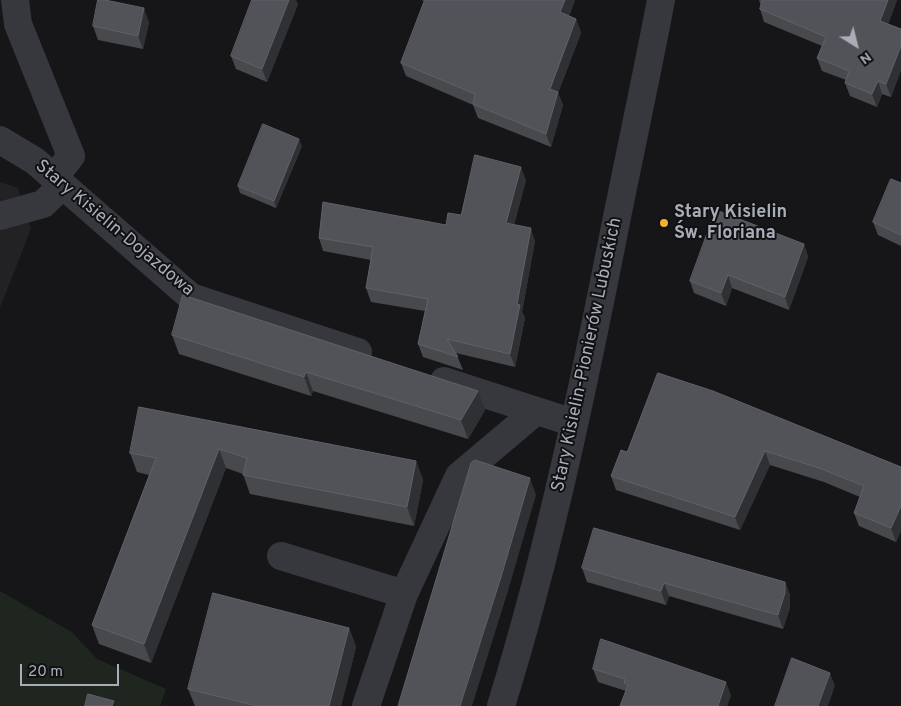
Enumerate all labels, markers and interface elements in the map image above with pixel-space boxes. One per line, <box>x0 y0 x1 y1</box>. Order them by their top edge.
north arrow <box>831 20 881 70</box>
text: N <box>856 48 874 67</box>
street label: Stary Kisielin-Dojazdowa <box>30 156 198 302</box>
place label: Stary Kisielin Św. Floriana <box>674 202 787 244</box>
street label: Stary Kisielin-Pionierów Lubuskich <box>548 216 628 494</box>
marker: Stary Kisielin Św. Floriana <box>658 217 670 229</box>
scale bar <box>22 654 121 686</box>
text: 20 m <box>28 663 63 682</box>

